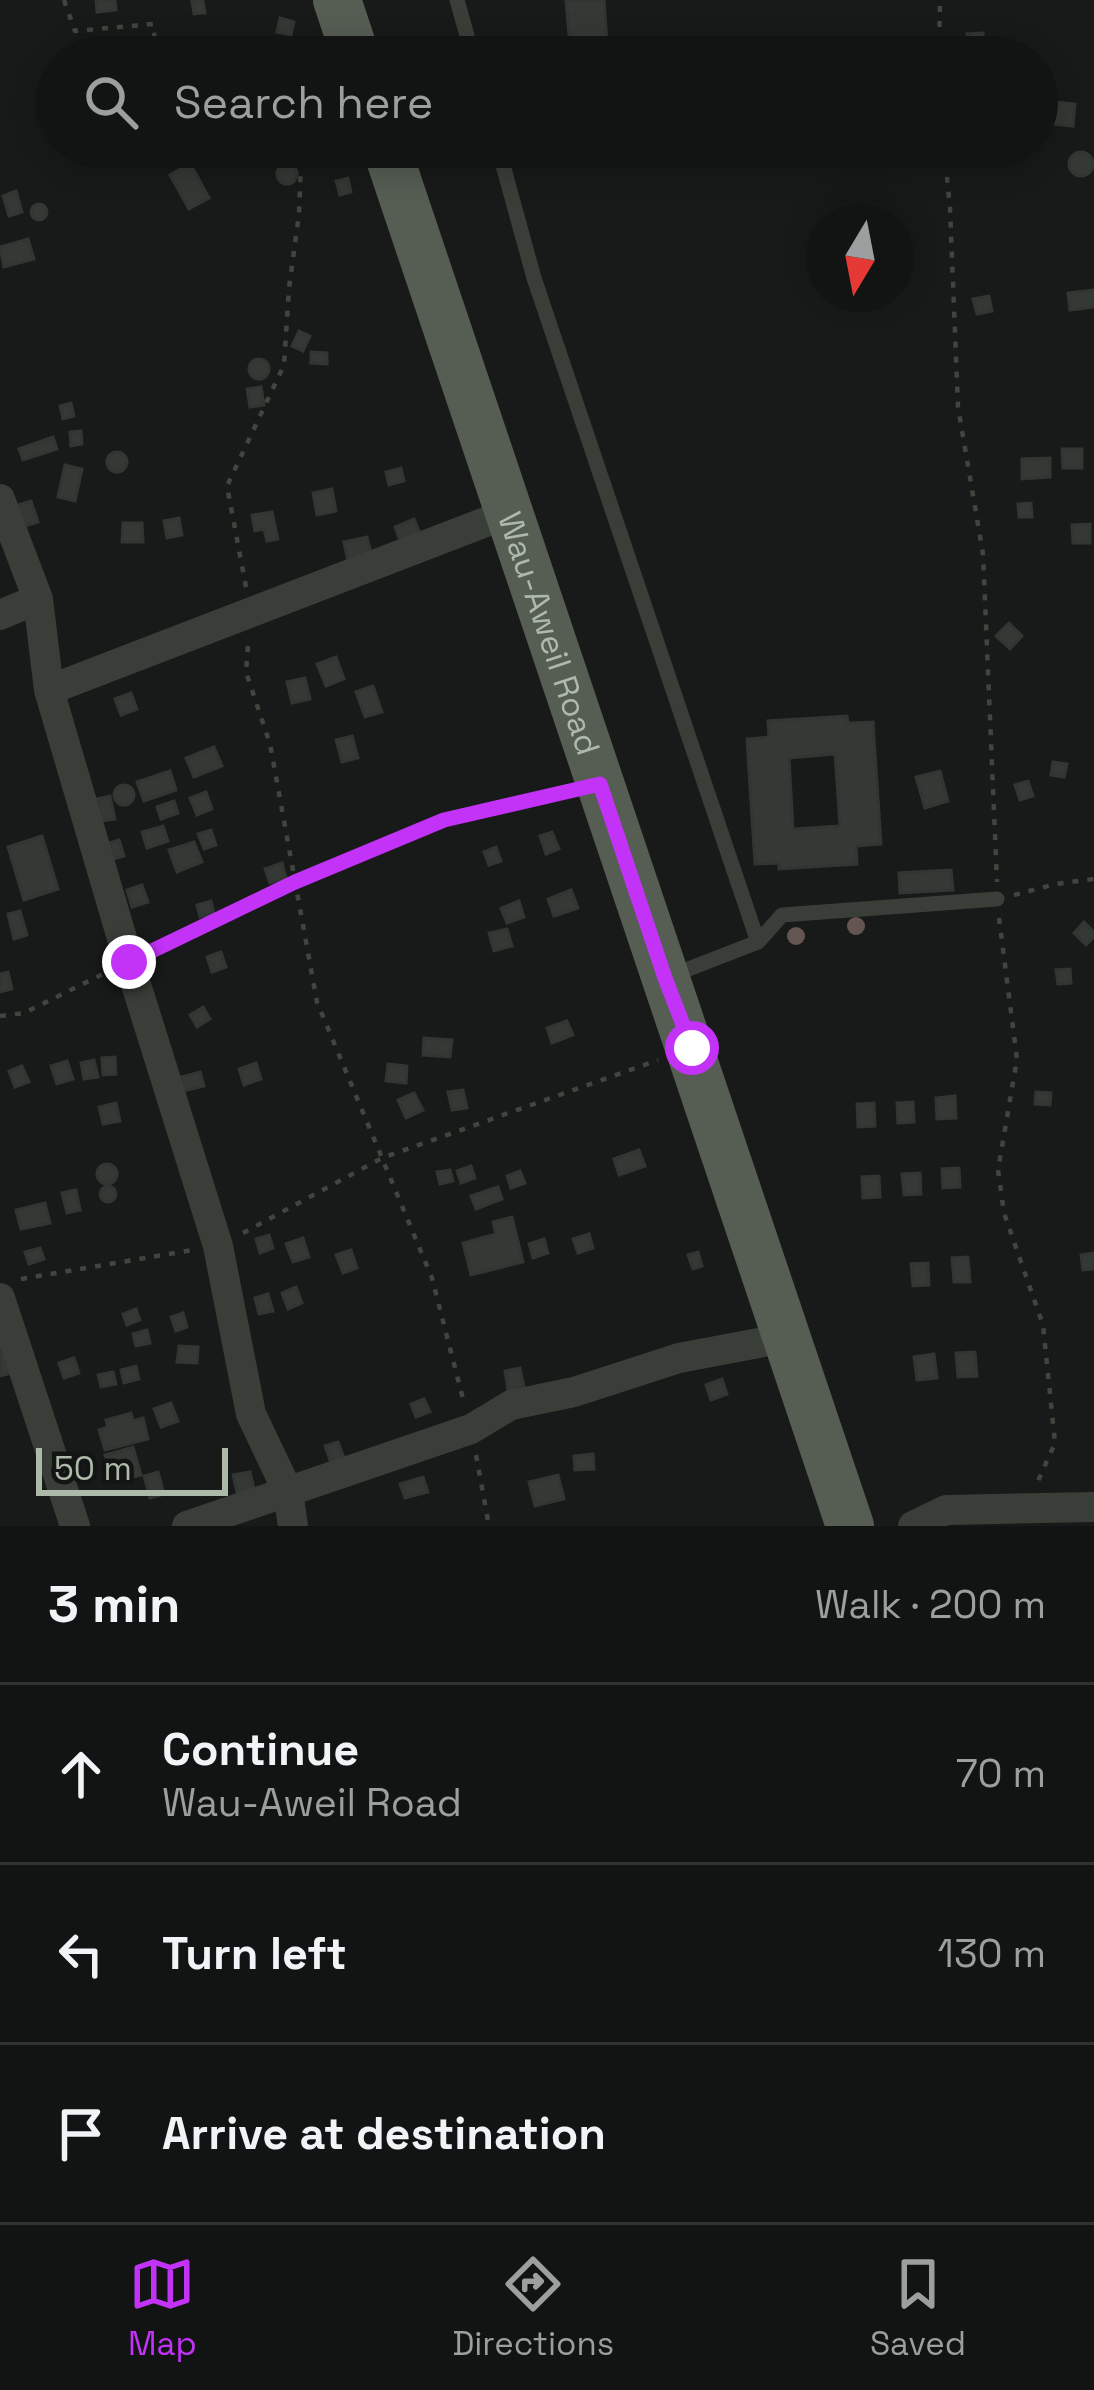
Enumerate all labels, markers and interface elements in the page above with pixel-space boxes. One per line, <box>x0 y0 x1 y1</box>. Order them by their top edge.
search box <box>36 36 1058 168</box>
icon: search <box>78 69 144 135</box>
text: Search here <box>174 74 433 131</box>
north arrow <box>806 204 914 312</box>
street label: Wau-Aweil Road <box>488 507 609 761</box>
route end <box>102 935 156 989</box>
route start <box>665 1021 719 1075</box>
scale bar <box>36 1442 228 1495</box>
text: 50 m <box>54 1448 132 1490</box>
text: 3 min <box>48 1572 181 1637</box>
text: Walk · 200 m <box>815 1580 1046 1629</box>
text: Continue <box>162 1721 359 1778</box>
icon: ahead <box>48 1741 114 1807</box>
text: 70 m <box>956 1749 1046 1798</box>
text: Wau-Aweil Road <box>162 1778 462 1827</box>
icon: left <box>48 1921 114 1987</box>
text: Turn left <box>162 1925 347 1982</box>
text: 130 m <box>938 1929 1046 1978</box>
icon: arrive <box>48 2101 114 2167</box>
text: Arrive at destination <box>162 2105 606 2162</box>
tab: Map <box>128 2251 197 2365</box>
tab: Directions <box>452 2251 614 2365</box>
tab: Saved <box>870 2251 966 2365</box>

